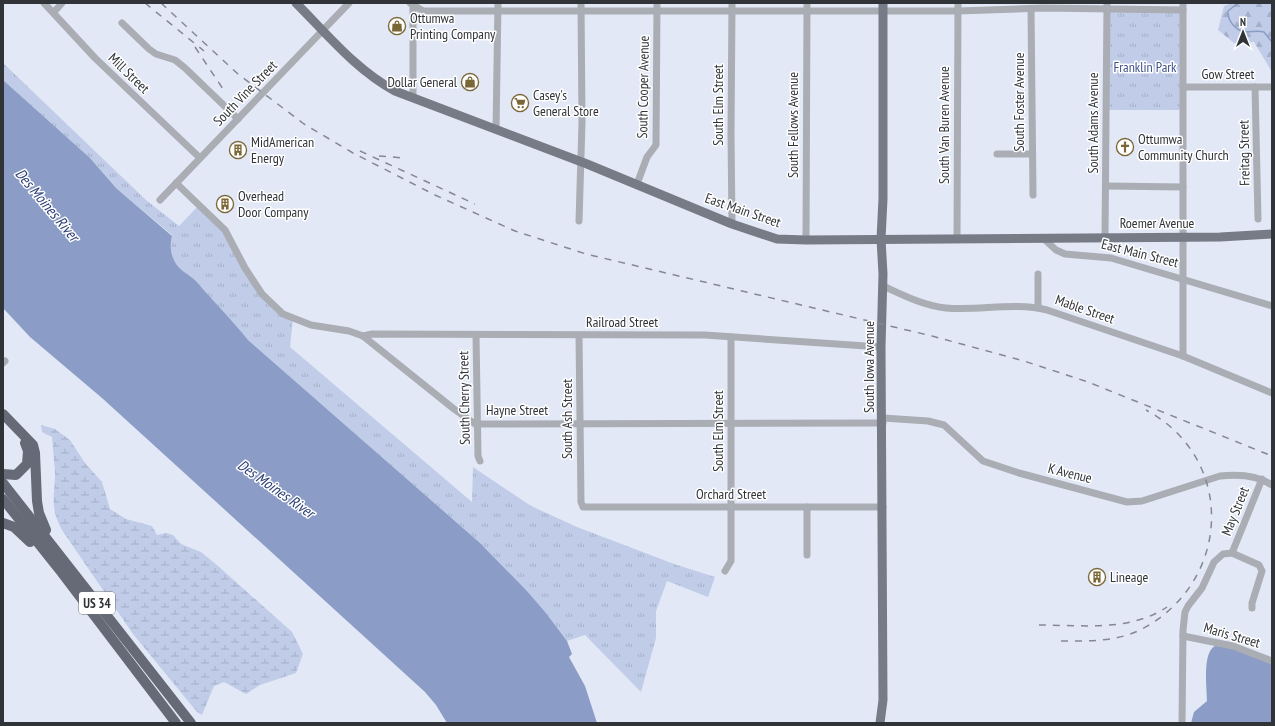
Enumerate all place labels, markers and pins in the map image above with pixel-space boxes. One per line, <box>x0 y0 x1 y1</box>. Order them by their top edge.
place label: Ottumwa Printing Company <box>410 9 496 43</box>
shop icon: Ottumwa Printing Company <box>387 16 407 36</box>
shop icon: Dollar General <box>460 72 480 92</box>
place label: Dollar General <box>387 73 458 91</box>
place label: Casey's General Store <box>533 86 599 120</box>
supermarket icon: Casey's General Store <box>510 93 530 113</box>
place label: Ottumwa Community Church <box>1138 130 1229 164</box>
place label: MidAmerican Energy <box>251 133 314 167</box>
church icon: Ottumwa Community Church <box>1115 137 1135 157</box>
building icon: MidAmerican Energy <box>228 140 248 160</box>
place label: Overhead Door Company <box>238 187 309 221</box>
building icon: Overhead Door Company <box>215 194 235 214</box>
building icon: Lineage <box>1087 567 1107 587</box>
place label: Lineage <box>1110 568 1148 586</box>

